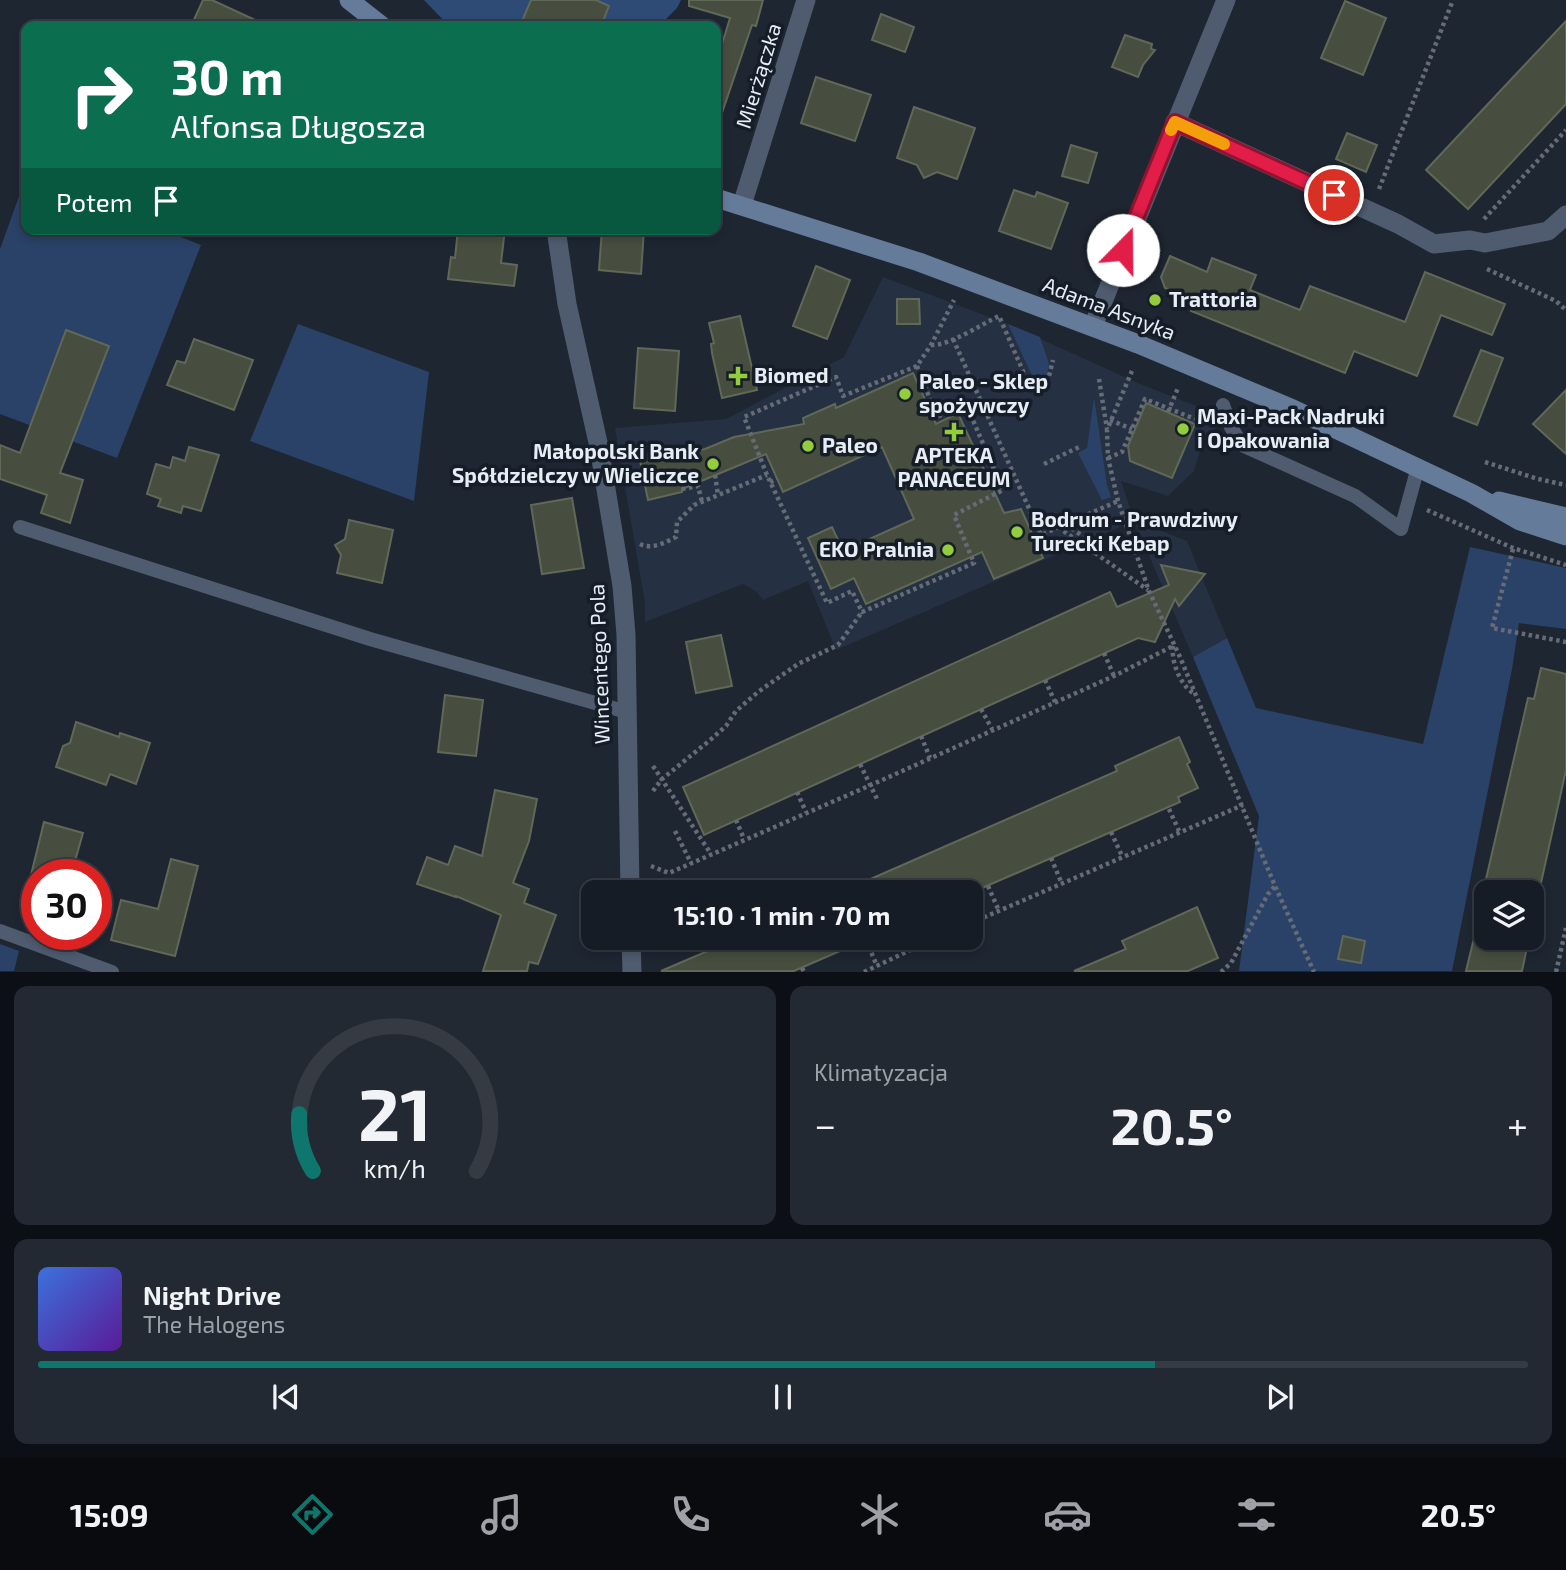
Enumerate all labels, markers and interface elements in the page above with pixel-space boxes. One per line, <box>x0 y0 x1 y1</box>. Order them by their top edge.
street label: Mierżączka <box>730 20 785 131</box>
text: 30 m <box>171 46 283 105</box>
icon: right <box>56 49 147 140</box>
text: Alfonsa Długosza <box>171 106 426 144</box>
pin <box>1304 165 1364 225</box>
icon: arrive <box>1315 176 1353 214</box>
icon: arrive <box>147 182 185 220</box>
text: Potem <box>56 186 133 217</box>
position arrow <box>1086 213 1160 287</box>
street label: Adama Asnyka <box>1040 271 1179 344</box>
place label: Trattoria <box>1169 286 1257 311</box>
marker: Trattoria <box>1147 292 1163 308</box>
place label: Biomed <box>754 362 829 387</box>
marker: Biomed <box>728 366 748 386</box>
place label: Paleo - Sklep spożywczy <box>919 368 1048 418</box>
marker: Paleo - Sklep spożywczy <box>897 386 913 402</box>
place label: Maxi-Pack Nadruki i Opakowania <box>1197 403 1385 452</box>
marker: Maxi-Pack Nadruki i Opakowania <box>1175 421 1191 437</box>
marker: APTEKA PANACEUM <box>946 424 962 440</box>
place label: Paleo <box>822 432 878 457</box>
place label: Małopolski Bank Spółdzielczy w Wieliczce <box>452 438 699 488</box>
marker: Paleo <box>800 438 816 454</box>
place label: APTEKA PANACEUM <box>898 442 1010 491</box>
marker: Małopolski Bank Spółdzielczy w Wieliczce <box>705 456 721 472</box>
place label: Bodrum - Prawdziwy Turecki Kebap <box>1031 506 1238 555</box>
marker: Bodrum - Prawdziwy Turecki Kebap <box>1009 524 1025 540</box>
place label: EKO Pralnia <box>819 536 934 561</box>
marker: EKO Pralnia <box>940 542 956 558</box>
street label: Wincentego Pola <box>583 583 614 745</box>
speed limit sign: 30 <box>21 859 112 950</box>
map controls <box>1474 880 1544 950</box>
button: layers <box>1474 880 1544 950</box>
text: 15:10 · 1 min · 70 m <box>674 899 890 930</box>
text: Klimatyzacja <box>814 1058 948 1086</box>
text: 21 <box>358 1069 432 1157</box>
text: 20.5° <box>1110 1093 1233 1155</box>
text: − <box>814 1101 836 1147</box>
text: + <box>1507 1101 1528 1147</box>
text: km/h <box>364 1153 426 1183</box>
text: Night Drive <box>143 1279 281 1310</box>
text: The Halogens <box>143 1310 285 1338</box>
icon: previous <box>267 1378 305 1416</box>
icon: pause <box>764 1378 802 1416</box>
icon: next <box>1261 1378 1299 1416</box>
icon: directions <box>288 1490 337 1539</box>
icon: music <box>477 1490 526 1539</box>
icon: phone <box>666 1490 715 1539</box>
icon: climate <box>855 1490 904 1539</box>
icon: car <box>1043 1490 1092 1539</box>
icon: filters <box>1232 1490 1281 1539</box>
text: 15:09 <box>70 1495 149 1533</box>
text: 20.5° <box>1421 1495 1496 1533</box>

